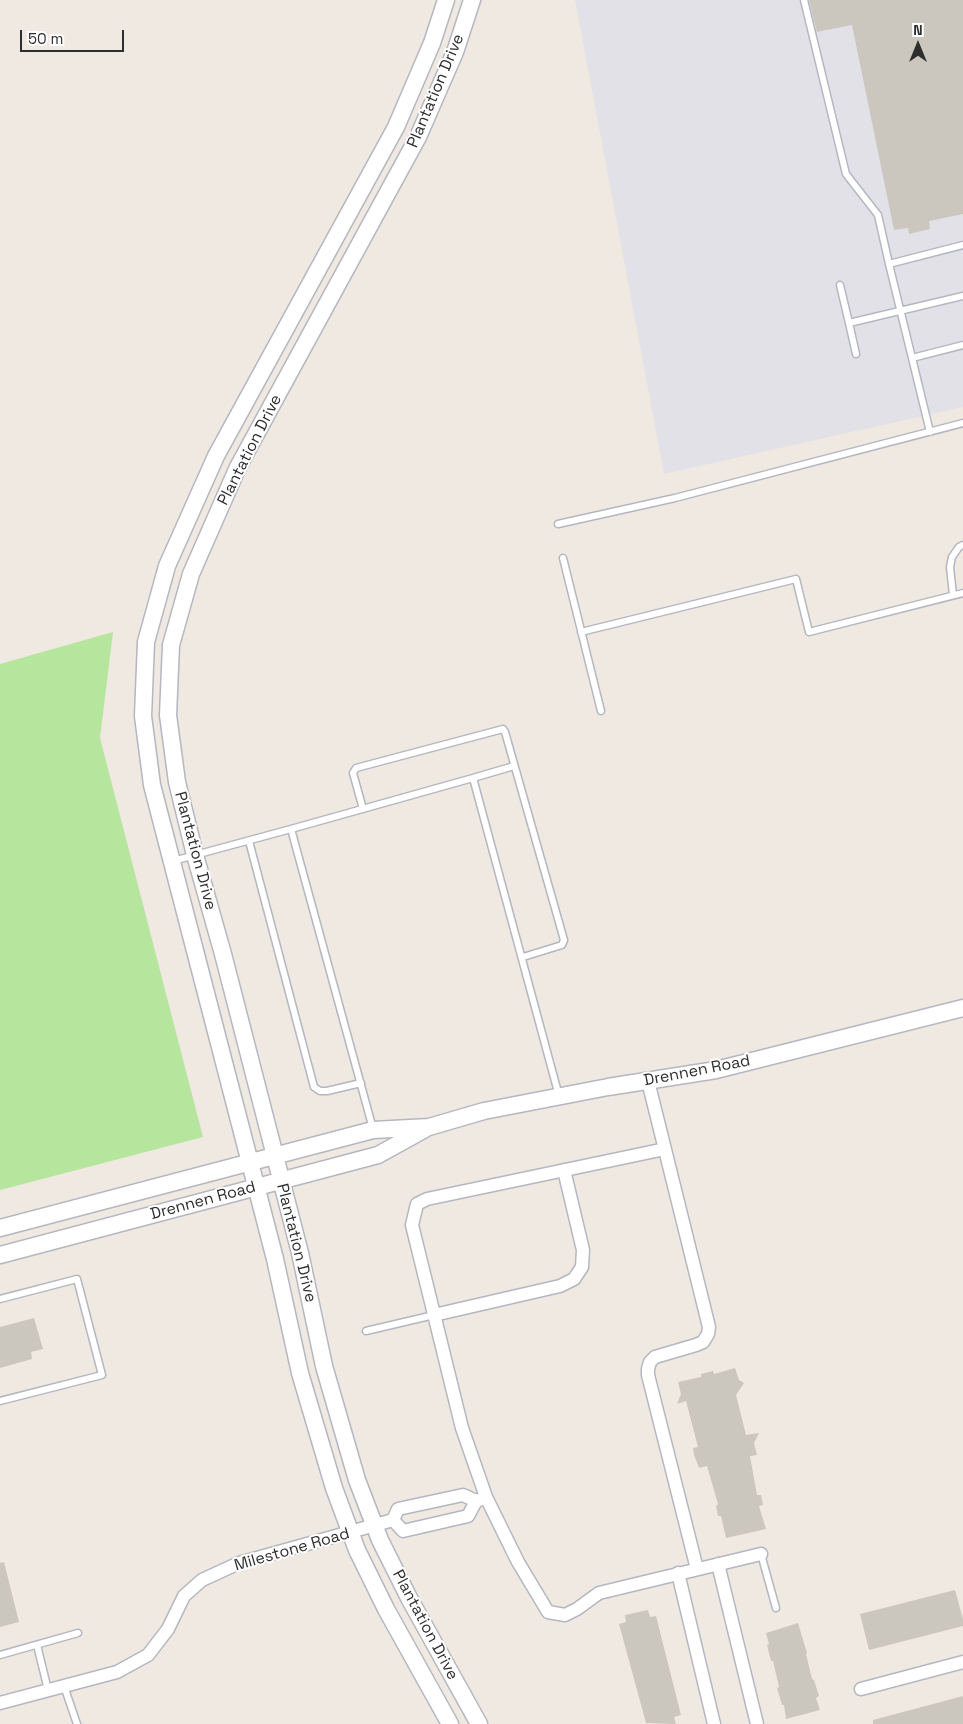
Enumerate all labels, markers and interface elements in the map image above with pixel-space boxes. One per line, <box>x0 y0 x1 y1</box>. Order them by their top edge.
scale bar <box>22 20 126 52</box>
north arrow <box>893 20 943 70</box>
text: N <box>913 21 923 39</box>
text: 50 m <box>28 29 63 48</box>
street label: Plantation Drive <box>403 31 469 151</box>
street label: Plantation Drive <box>214 391 286 509</box>
street label: Plantation Drive <box>170 790 220 912</box>
street label: Drennen Road <box>642 1051 752 1091</box>
street label: Drennen Road <box>148 1178 258 1224</box>
street label: Plantation Drive <box>272 1182 320 1304</box>
street label: Milestone Road <box>232 1524 352 1576</box>
street label: Plantation Drive <box>388 1567 462 1683</box>

